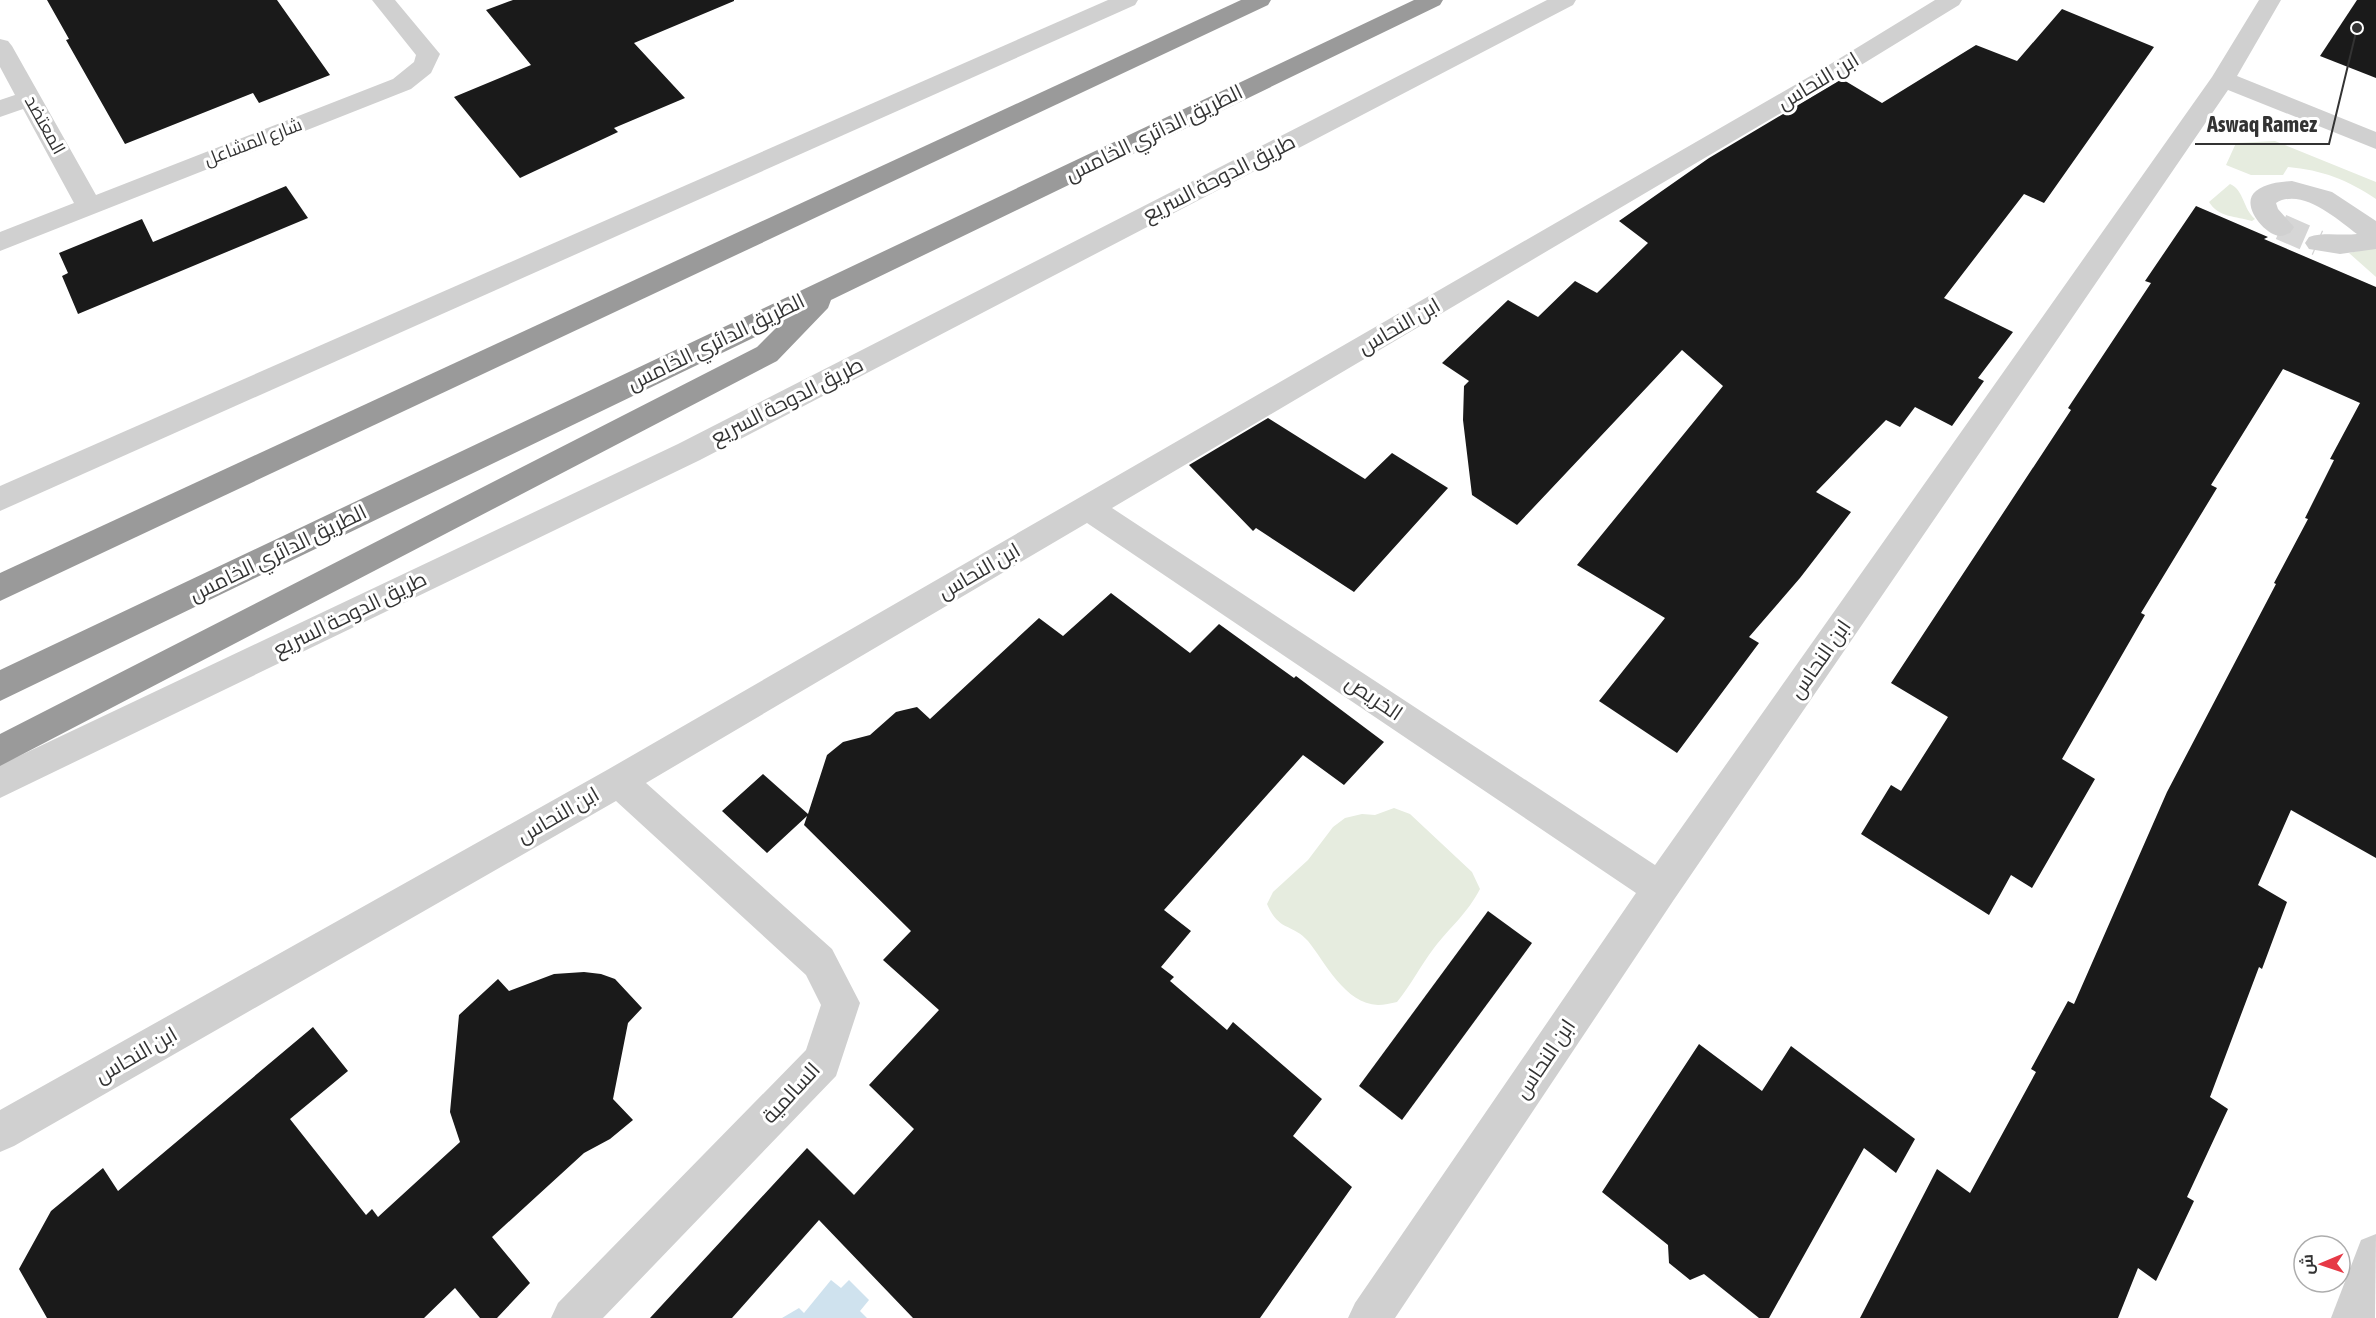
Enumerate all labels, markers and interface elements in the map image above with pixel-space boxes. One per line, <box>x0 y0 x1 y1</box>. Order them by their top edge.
street label: ابن النحاس <box>1772 46 1864 116</box>
street label: الطريق الدائري الخامس <box>1061 79 1248 190</box>
street label: المعتضد <box>21 92 70 158</box>
callout: Aswaq Ramez <box>2195 104 2329 144</box>
text: Aswaq Ramez <box>2206 111 2317 137</box>
street label: شارع المشاعل <box>201 113 306 172</box>
street label: طريق الدوحة السريع <box>1138 128 1300 229</box>
street label: الطريق الدائري الخامس <box>623 288 810 399</box>
street label: ابن النحاس <box>1353 292 1445 360</box>
street label: طريق الدوحة السريع <box>706 351 868 452</box>
street label: الطريق الدائري الخامس <box>185 499 372 610</box>
street label: ابن النحاس <box>933 537 1025 605</box>
street label: طريق الدوحة السريع <box>269 566 431 663</box>
street label: ابن النحاس <box>1783 614 1857 704</box>
street label: الخريص <box>1340 669 1408 727</box>
street label: ابن النحاس <box>512 781 604 849</box>
street label: ابن النحاس <box>1509 1014 1581 1104</box>
street label: ابن النحاس <box>90 1021 182 1089</box>
street label: السالمية <box>756 1057 824 1128</box>
north arrow <box>2292 1234 2352 1294</box>
text: ش <box>2298 1254 2317 1275</box>

